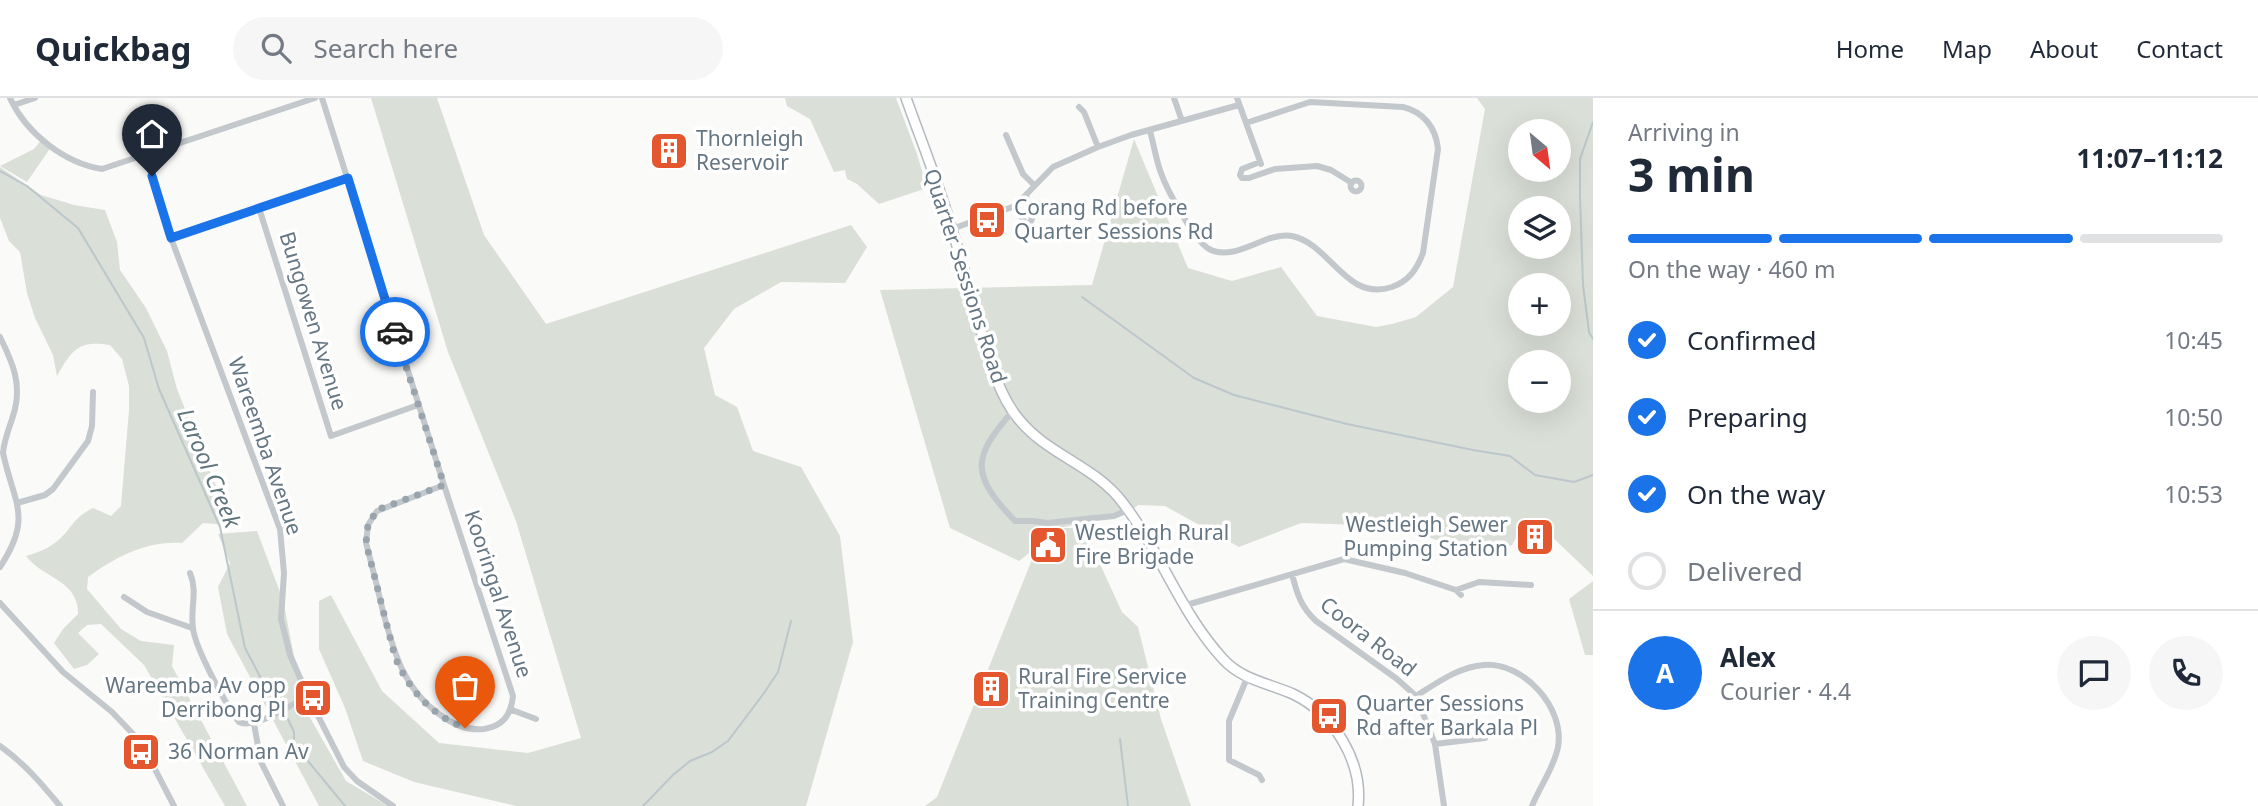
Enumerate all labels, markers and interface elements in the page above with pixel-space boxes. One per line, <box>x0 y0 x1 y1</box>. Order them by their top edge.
search box <box>233 17 723 80</box>
text: Quickbag <box>35 26 191 71</box>
icon: search <box>257 29 295 67</box>
text: Search here <box>313 30 458 66</box>
text: Home <box>1836 32 1904 65</box>
text: Map <box>1942 32 1992 65</box>
text: About <box>2030 32 2098 65</box>
text: Contact <box>2136 32 2223 65</box>
pin <box>122 104 182 176</box>
icon: home <box>133 115 171 153</box>
text: Arriving in <box>1628 116 1740 148</box>
north arrow <box>1508 119 1572 182</box>
map controls <box>1508 119 1571 413</box>
place label: Thornleigh Reservoir <box>696 124 804 176</box>
building icon: Thornleigh Reservoir <box>648 130 690 172</box>
text: 11:07–11:12 <box>2076 140 2223 176</box>
text: 3 min <box>1628 143 1755 205</box>
street label: Quarter Sessions Road <box>918 165 1014 387</box>
place label: Corang Rd before Quarter Sessions Rd <box>1014 193 1213 245</box>
button: layers <box>1508 196 1571 259</box>
bus stop icon: Corang Rd before Quarter Sessions Rd <box>966 199 1008 241</box>
street label: Bungowen Avenue <box>273 228 354 413</box>
text: On the way · 460 m <box>1628 253 1835 285</box>
button: + <box>1508 273 1571 336</box>
courier <box>360 297 430 367</box>
icon: car <box>376 313 414 351</box>
icon: check <box>1628 321 1666 359</box>
text: Confirmed <box>1687 322 1817 358</box>
text: 10:45 <box>2164 324 2223 356</box>
button: − <box>1508 350 1571 413</box>
street label: Wareemba Avenue <box>222 353 310 538</box>
icon: check <box>1628 398 1666 436</box>
text: Preparing <box>1687 399 1808 435</box>
text: 10:50 <box>2164 401 2223 433</box>
water label: Larool Creek <box>170 403 250 534</box>
icon: check <box>1628 475 1666 513</box>
text: On the way <box>1687 476 1825 512</box>
text: 10:53 <box>2164 478 2223 510</box>
street label: Kooringal Avenue <box>459 506 539 681</box>
place label: Westleigh Sewer Pumping Station <box>1343 510 1508 562</box>
building icon: Westleigh Sewer Pumping Station <box>1514 516 1556 558</box>
place label: Westleigh Rural Fire Brigade <box>1075 518 1229 570</box>
public building icon: Westleigh Rural Fire Brigade <box>1027 524 1069 566</box>
text: Delivered <box>1687 553 1803 589</box>
street label: Coora Road <box>1315 590 1422 683</box>
button: chat <box>2057 636 2131 710</box>
button: phone <box>2149 636 2223 710</box>
text: Alex <box>1720 639 1776 675</box>
text: A <box>1656 655 1674 691</box>
pin <box>435 656 495 728</box>
place label: Rural Fire Service Training Centre <box>1018 662 1187 714</box>
icon: bag <box>446 667 484 705</box>
building icon: Rural Fire Service Training Centre <box>970 668 1012 710</box>
place label: Wareemba Av opp Derribong Pl <box>105 671 286 723</box>
text: Courier · 4.4 <box>1720 675 1851 707</box>
bus stop icon: Wareemba Av opp Derribong Pl <box>292 677 334 719</box>
place label: Quarter Sessions Rd after Barkala Pl <box>1356 689 1538 741</box>
bus stop icon: Quarter Sessions Rd after Barkala Pl <box>1308 695 1350 737</box>
bus stop icon: 36 Norman Av <box>120 731 162 773</box>
place label: 36 Norman Av <box>168 737 309 765</box>

